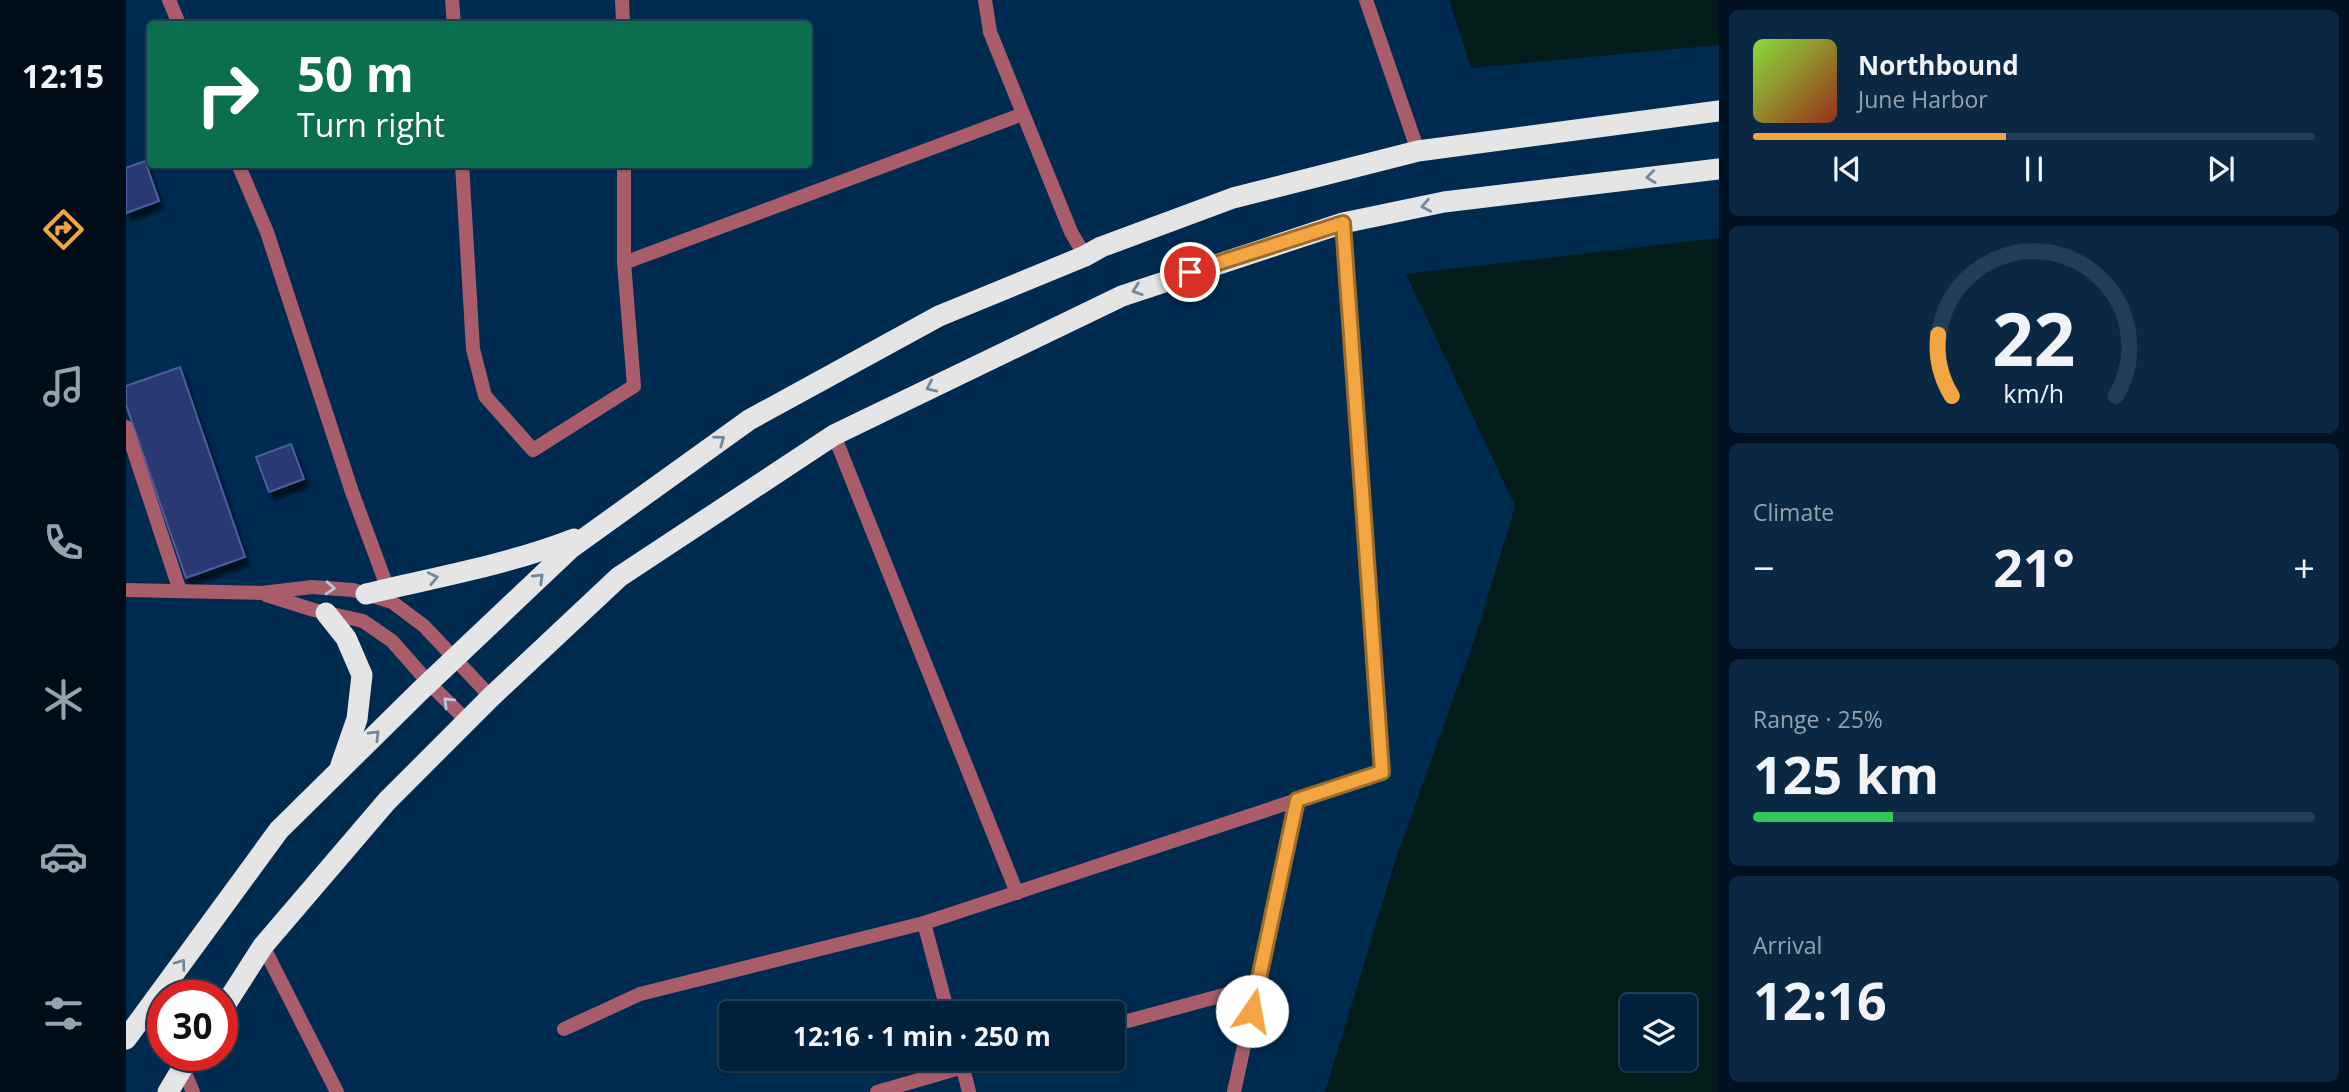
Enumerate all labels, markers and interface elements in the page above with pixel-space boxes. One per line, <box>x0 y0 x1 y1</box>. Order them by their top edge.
text: 50 m <box>297 40 414 106</box>
text: Northbound <box>1858 47 2019 83</box>
icon: right <box>182 49 273 140</box>
text: 12:15 <box>22 54 104 97</box>
text: June Harbor <box>1858 83 1988 115</box>
text: Turn right <box>297 103 445 146</box>
icon: previous <box>1828 150 1866 188</box>
icon: pause <box>2015 150 2053 188</box>
icon: next <box>2202 150 2240 188</box>
one-way arrow <box>1645 170 1657 185</box>
one-way arrow <box>1420 198 1432 213</box>
icon: directions <box>39 205 88 254</box>
pin <box>1160 242 1220 302</box>
icon: arrive <box>1171 253 1209 291</box>
one-way arrow <box>1132 282 1144 296</box>
text: 22 <box>1992 288 2076 387</box>
icon: music <box>39 362 88 411</box>
text: km/h <box>2004 375 2064 409</box>
one-way arrow <box>926 379 938 393</box>
one-way arrow <box>712 436 725 449</box>
text: Climate <box>1753 496 1834 528</box>
icon: phone <box>39 518 88 567</box>
text: 21° <box>1993 531 2075 602</box>
text: − <box>1753 541 1775 593</box>
text: + <box>2293 541 2315 593</box>
one-way arrow <box>427 572 439 587</box>
one-way arrow <box>531 573 544 586</box>
one-way arrow <box>324 580 335 595</box>
icon: climate <box>39 675 88 724</box>
one-way arrow <box>444 698 457 711</box>
text: Range · 25% <box>1753 703 1883 735</box>
one-way arrow <box>367 731 380 744</box>
text: 125 km <box>1753 738 1939 809</box>
icon: car <box>39 832 88 881</box>
text: Arrival <box>1753 929 1822 961</box>
one-way arrow <box>172 959 185 972</box>
text: 12:16 <box>1753 964 1887 1035</box>
position arrow <box>1215 974 1289 1048</box>
speed limit sign: 30 <box>147 980 238 1071</box>
icon: filters <box>39 989 88 1038</box>
map controls <box>1620 994 1697 1071</box>
button: layers <box>1620 994 1697 1071</box>
text: 12:16 · 1 min · 250 m <box>793 1018 1051 1054</box>

